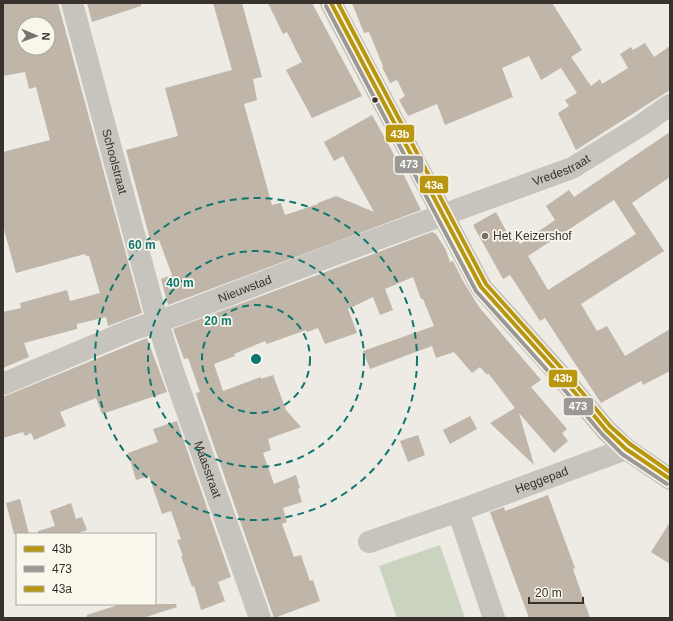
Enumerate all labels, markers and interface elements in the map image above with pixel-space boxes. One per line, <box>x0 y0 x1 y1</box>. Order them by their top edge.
north arrow <box>16 16 56 56</box>
text: N <box>40 32 52 41</box>
unlabelled marker <box>370 95 380 105</box>
line badge: 43b <box>385 124 415 143</box>
street label: Schoolstraat <box>99 127 130 196</box>
text: 43b <box>391 128 410 140</box>
street label: Vredestraat <box>530 151 593 189</box>
line badge: 473 <box>394 155 424 174</box>
text: 473 <box>400 158 418 170</box>
line badge: 43a <box>419 175 449 194</box>
text: 43a <box>425 179 444 191</box>
place label: Het Keizershof <box>493 229 572 243</box>
marker: Het Keizershof <box>480 231 490 241</box>
text: 60 m <box>128 238 156 252</box>
street label: Nieuwstad <box>216 272 274 306</box>
text: 40 m <box>166 276 194 290</box>
text: 20 m <box>204 314 232 328</box>
centre of rings <box>249 352 263 366</box>
line badge: 43b <box>548 369 578 388</box>
text: 43b <box>554 372 573 384</box>
line badge: 473 <box>563 397 594 416</box>
text: 473 <box>569 400 587 412</box>
street label: Maasstraat <box>191 439 224 500</box>
street label: Heggepad <box>513 464 570 496</box>
legend <box>16 533 156 605</box>
text: 43b <box>52 542 72 556</box>
text: 473 <box>52 562 72 576</box>
scale bar <box>529 579 583 605</box>
text: 43a <box>52 582 72 596</box>
text: 20 m <box>535 586 562 600</box>

